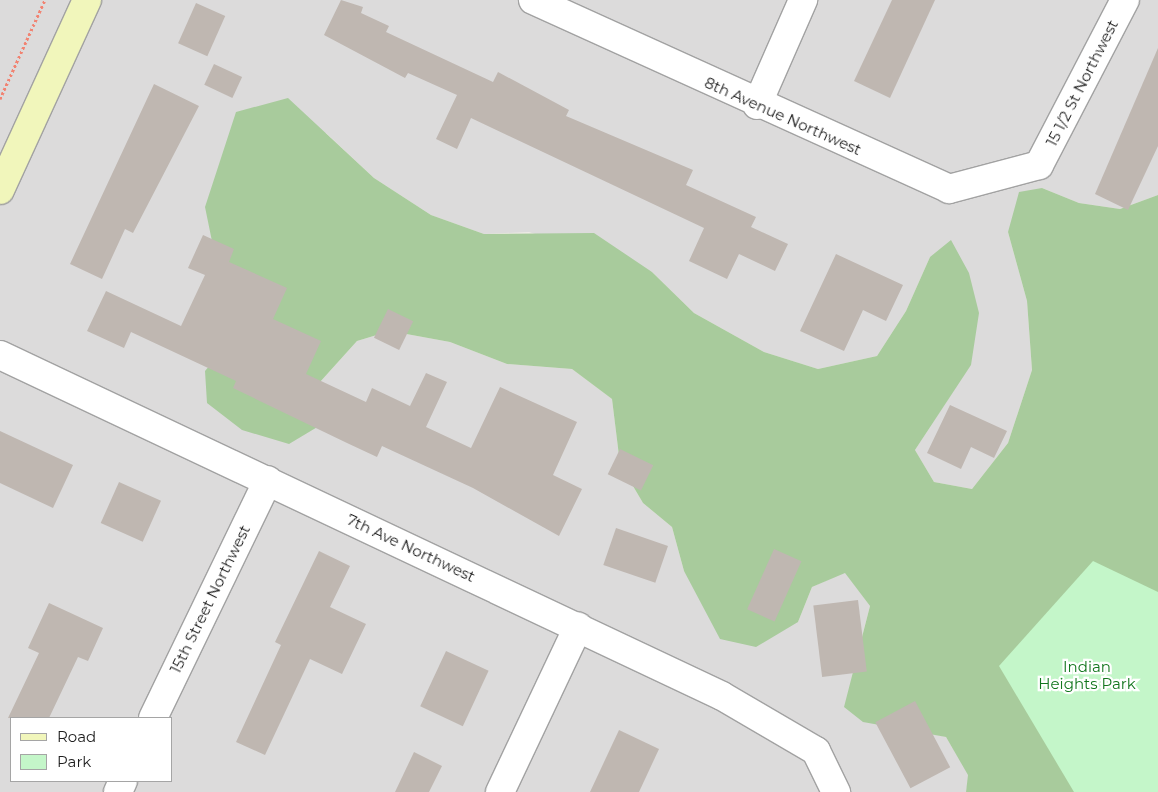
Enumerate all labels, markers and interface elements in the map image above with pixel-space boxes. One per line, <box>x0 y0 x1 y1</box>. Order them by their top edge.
street label: 15 1/2 St Northwest <box>1042 17 1122 149</box>
street label: 8th Avenue Northwest <box>702 73 864 159</box>
street label: 7th Ave Northwest <box>344 510 478 586</box>
street label: 15th Street Northwest <box>166 522 254 676</box>
park label: Indian Heights Park <box>1038 657 1136 692</box>
legend <box>10 717 172 782</box>
text: Road <box>57 727 96 746</box>
text: Park <box>57 752 91 771</box>

